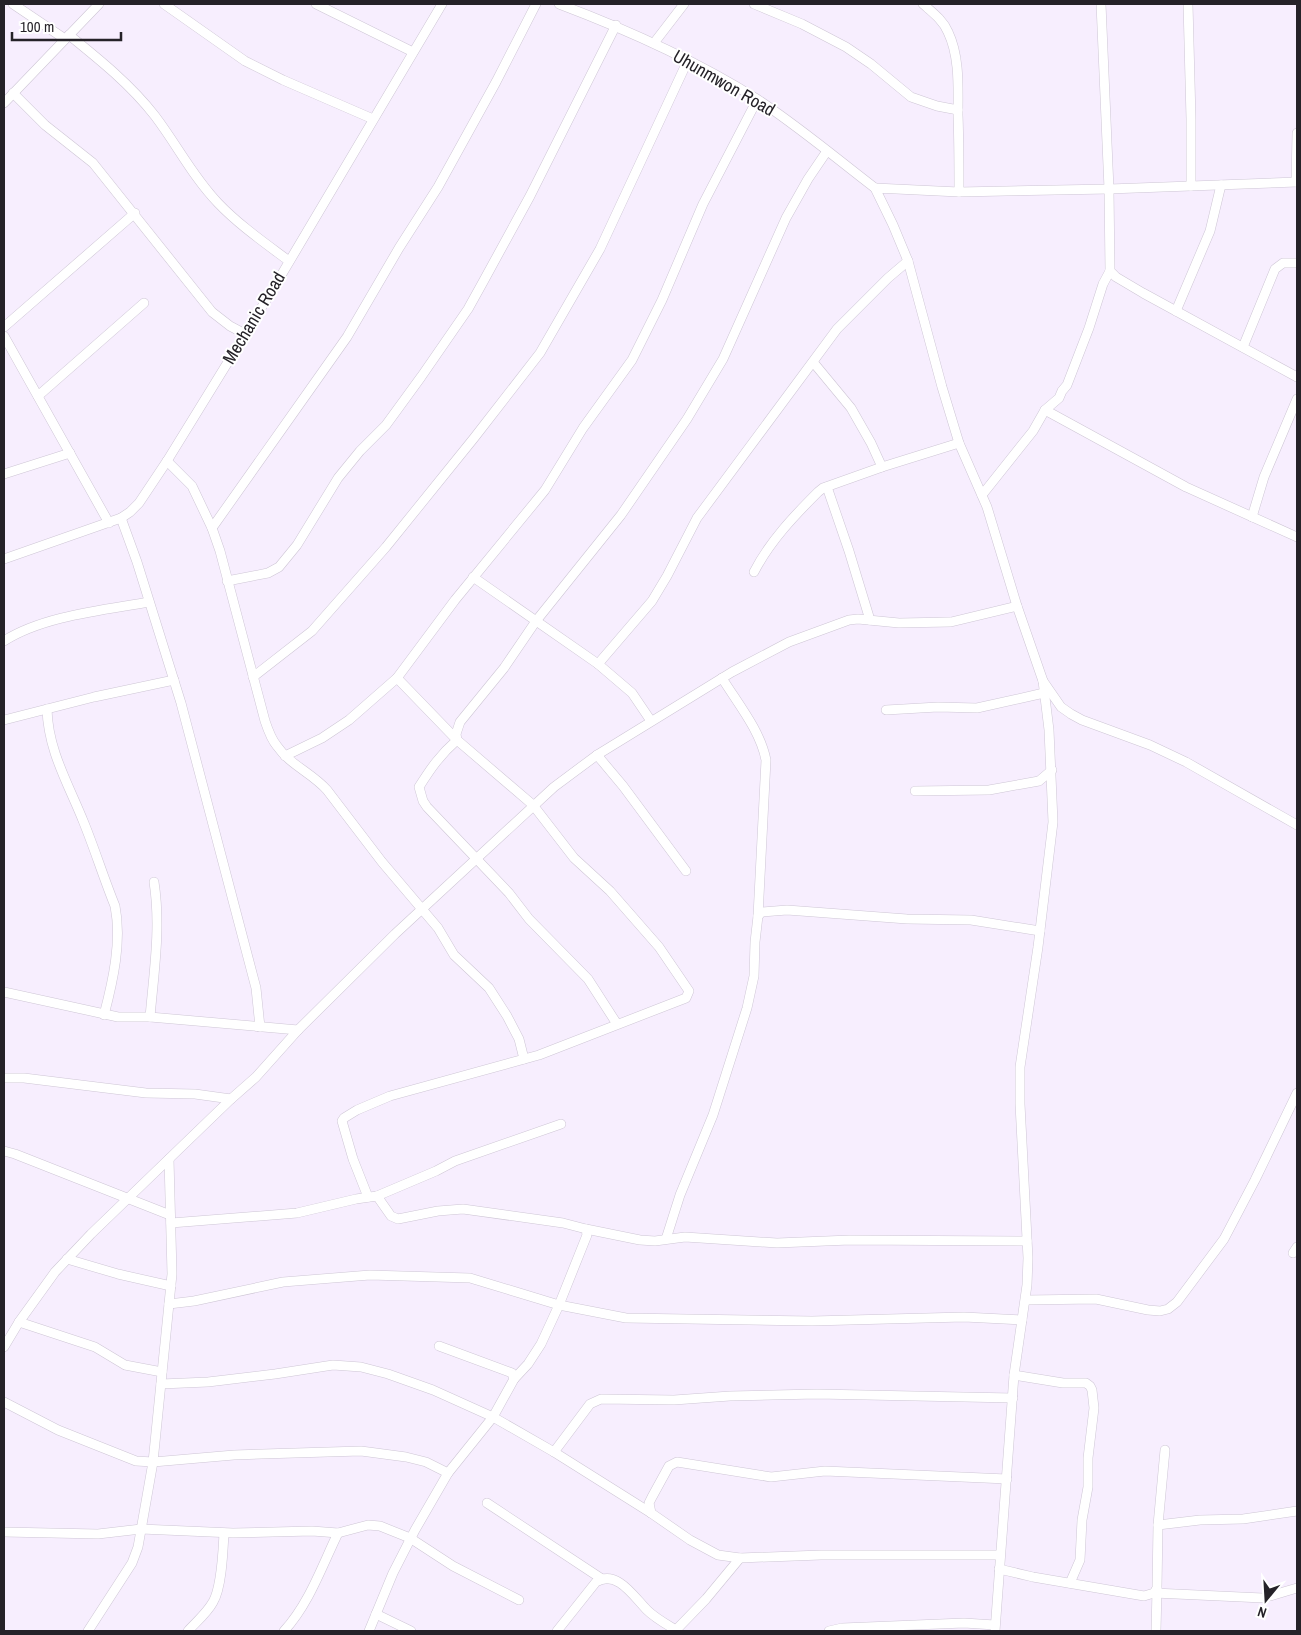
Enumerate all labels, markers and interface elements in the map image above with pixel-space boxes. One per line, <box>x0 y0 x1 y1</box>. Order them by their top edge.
scale bar <box>12 10 121 42</box>
text: 100 m <box>20 16 54 37</box>
street label: Uhunmwon Road <box>669 43 780 122</box>
street label: Mechanic Road <box>216 267 291 368</box>
north arrow <box>1241 1575 1291 1625</box>
text: N <box>1255 1603 1269 1622</box>

